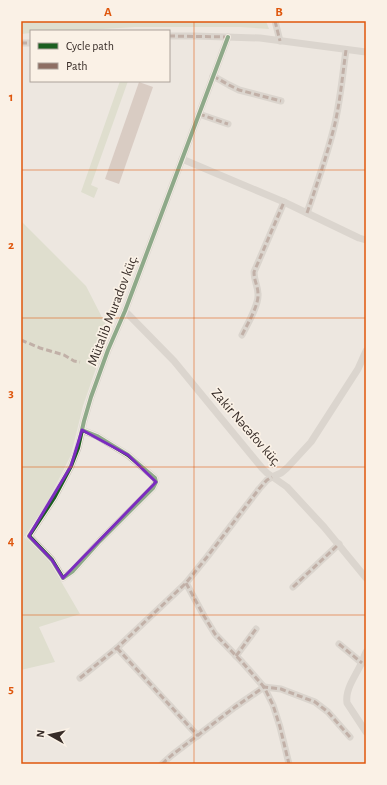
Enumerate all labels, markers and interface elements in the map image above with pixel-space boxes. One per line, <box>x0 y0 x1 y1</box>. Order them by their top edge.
text: A <box>104 6 112 19</box>
text: B <box>275 6 283 19</box>
legend <box>30 30 170 82</box>
text: Cycle path <box>66 40 114 53</box>
text: Path <box>66 60 88 72</box>
text: 1 <box>9 91 13 104</box>
text: 2 <box>8 239 14 252</box>
street label: Mütalib Muradov küç. <box>85 253 141 368</box>
street label: Zakir Nəcəfov küç. <box>209 386 284 469</box>
text: 3 <box>8 387 14 400</box>
text: 4 <box>8 535 15 548</box>
text: 5 <box>8 683 14 696</box>
north arrow <box>30 715 70 755</box>
text: N <box>35 729 47 738</box>

